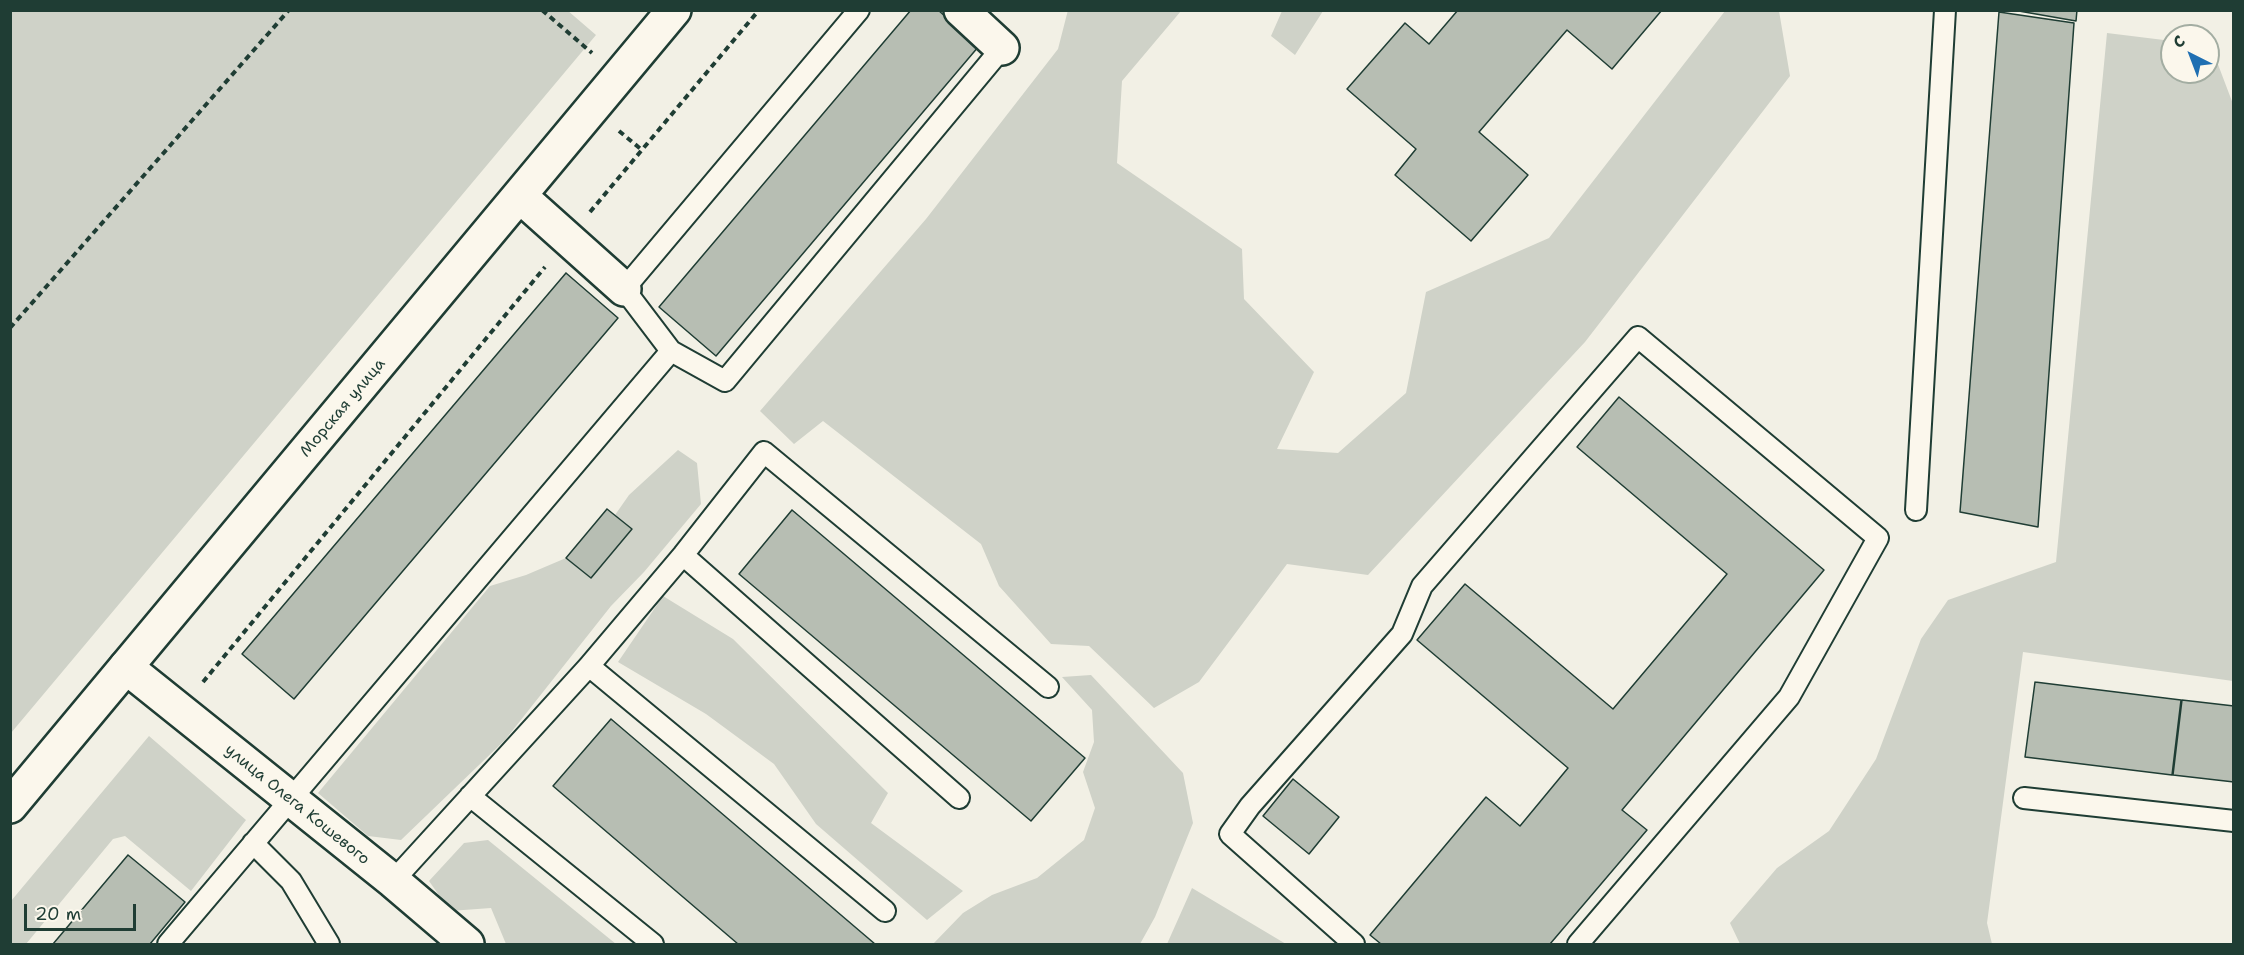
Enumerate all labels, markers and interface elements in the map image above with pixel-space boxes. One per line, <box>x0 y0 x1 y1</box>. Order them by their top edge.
north arrow <box>2160 24 2220 84</box>
text: С <box>2168 31 2190 53</box>
street label: Морская улица <box>296 355 390 461</box>
street label: улица Олега Кошевого <box>221 741 373 869</box>
scale bar <box>27 892 140 930</box>
text: 20 m <box>35 902 81 926</box>

